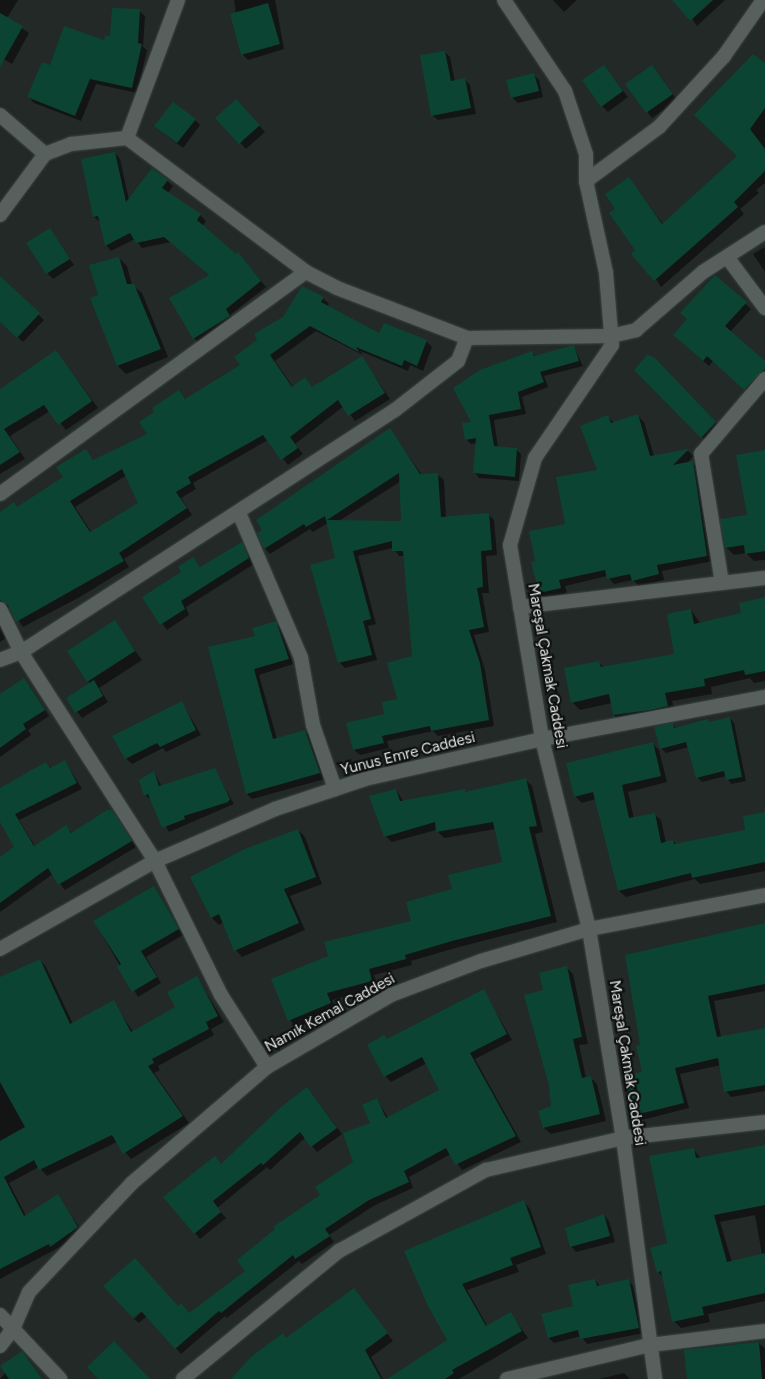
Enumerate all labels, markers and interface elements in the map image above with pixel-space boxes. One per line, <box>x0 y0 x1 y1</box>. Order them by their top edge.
street label: Mareşal Çakmak Caddesi <box>524 582 570 750</box>
street label: Yunus Emre Caddesi <box>339 729 477 779</box>
street label: Namık Kemal Caddesi <box>262 970 398 1056</box>
street label: Mareşal Çakmak Caddesi <box>605 979 649 1147</box>

